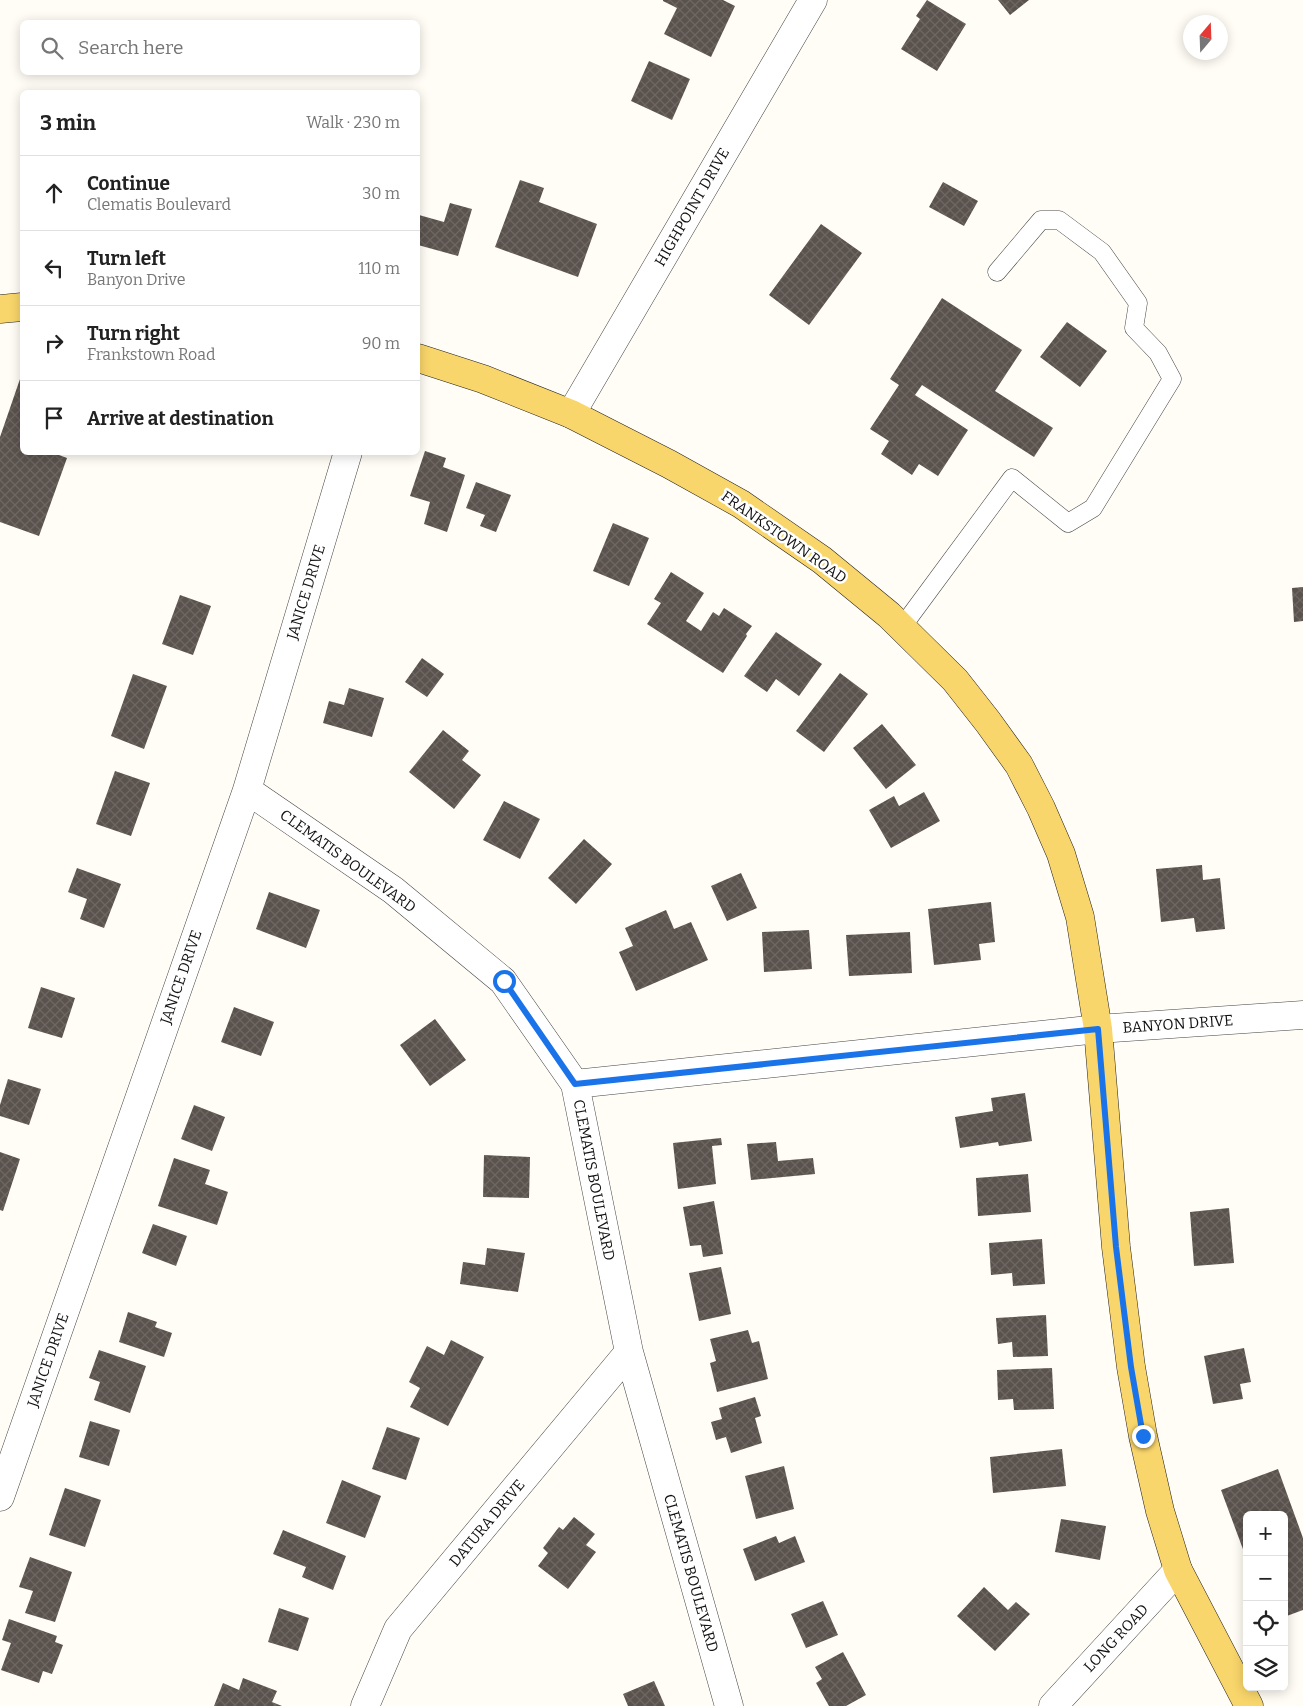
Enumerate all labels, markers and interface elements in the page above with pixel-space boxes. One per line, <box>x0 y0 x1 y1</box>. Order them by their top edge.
north arrow <box>1183 15 1228 60</box>
search box <box>20 20 420 75</box>
icon: search <box>38 34 66 62</box>
text: Search here <box>78 36 183 59</box>
text: 3 min <box>40 110 96 136</box>
text: Walk · 230 m <box>306 113 400 132</box>
street label: HIGHPOINT DRIVE <box>651 145 733 269</box>
text: Continue <box>87 172 170 195</box>
icon: ahead <box>40 179 68 207</box>
text: 30 m <box>362 184 400 203</box>
text: Clematis Boulevard <box>87 195 231 214</box>
text: Turn left <box>87 247 166 270</box>
icon: left <box>40 254 68 282</box>
text: 110 m <box>358 259 400 278</box>
text: Banyon Drive <box>87 270 185 289</box>
text: Turn right <box>87 322 180 345</box>
icon: right <box>40 329 68 357</box>
text: 90 m <box>362 334 400 353</box>
text: Frankstown Road <box>87 345 216 364</box>
icon: arrive <box>40 404 68 432</box>
text: Arrive at destination <box>87 407 274 430</box>
street label: FRANKSTOWN ROAD <box>718 487 850 587</box>
street label: JANICE DRIVE <box>283 542 329 643</box>
street label: CLEMATIS BOULEVARD <box>276 806 420 916</box>
street label: JANICE DRIVE <box>156 928 206 1027</box>
route start <box>493 970 516 993</box>
street label: BANYON DRIVE <box>1122 1011 1234 1037</box>
street label: CLEMATIS BOULEVARD <box>570 1098 618 1262</box>
street label: JANICE DRIVE <box>23 1311 73 1410</box>
route end <box>1132 1425 1155 1448</box>
street label: DATURA DRIVE <box>445 1476 529 1570</box>
street label: CLEMATIS BOULEVARD <box>660 1492 722 1654</box>
map controls <box>1243 1511 1288 1691</box>
button: + <box>1243 1511 1288 1556</box>
button: − <box>1243 1556 1288 1601</box>
street label: LONG ROAD <box>1080 1600 1152 1676</box>
button: locate <box>1243 1601 1288 1646</box>
button: layers <box>1243 1646 1288 1691</box>

